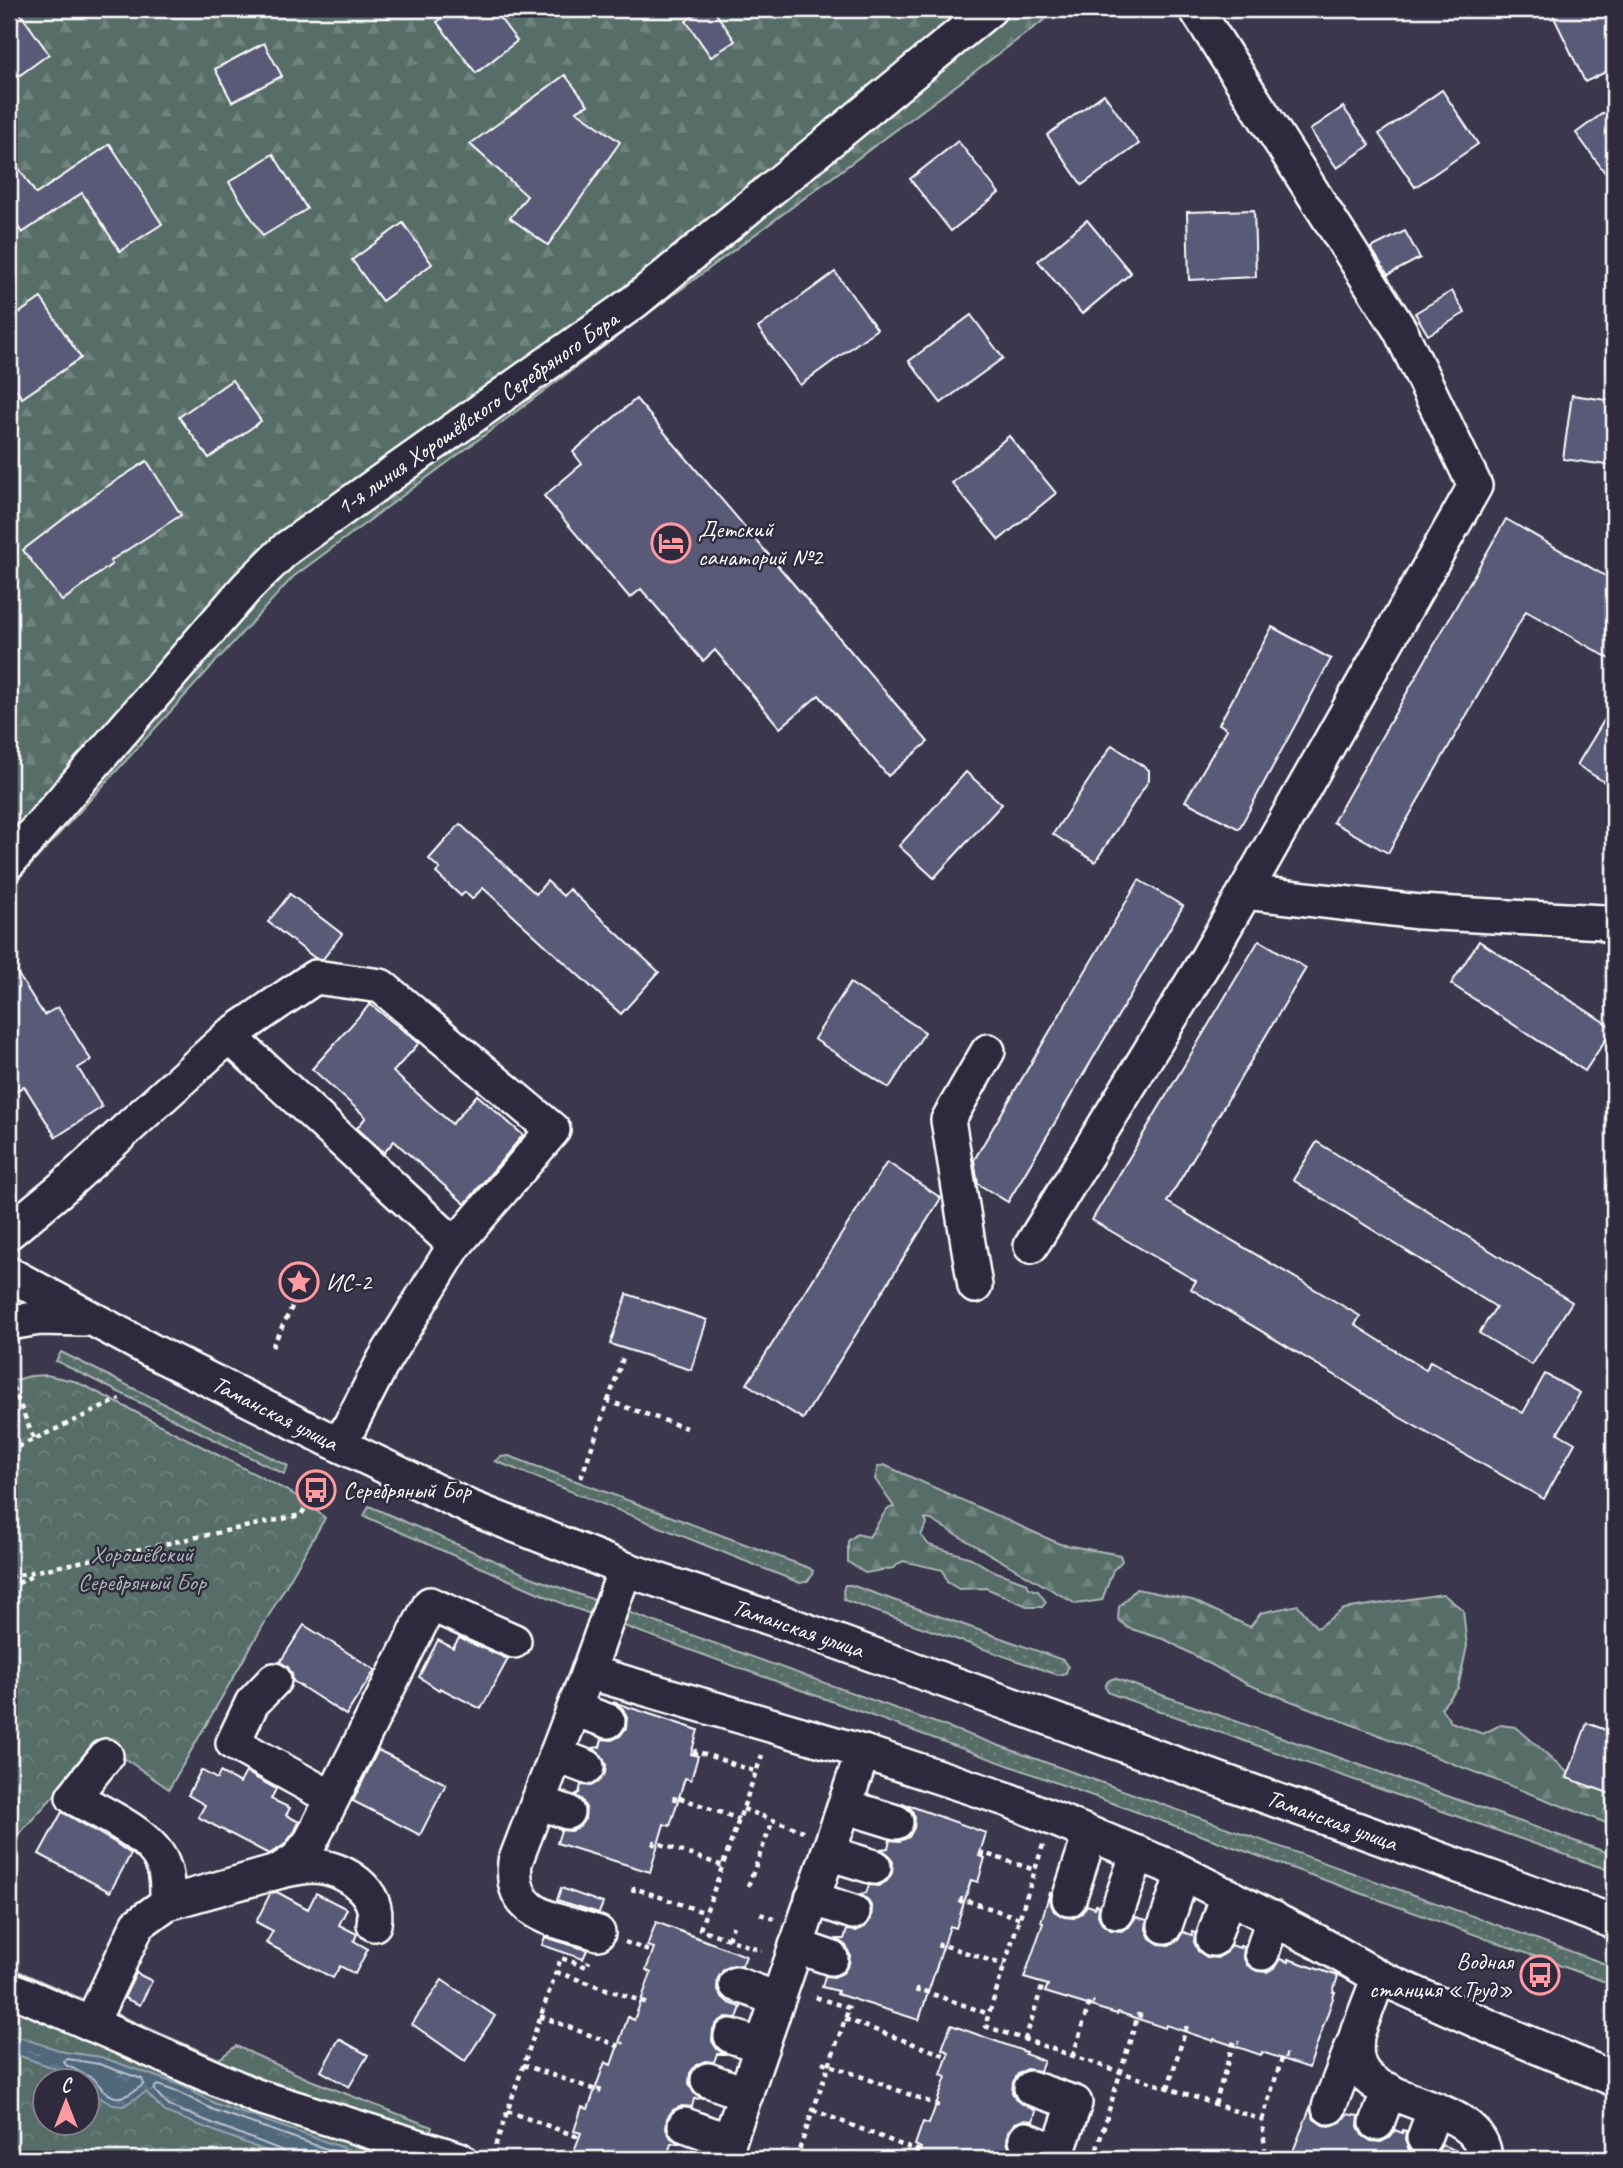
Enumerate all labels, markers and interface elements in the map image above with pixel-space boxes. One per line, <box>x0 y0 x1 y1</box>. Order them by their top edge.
street label: 1-я линия Хорошёвского Серебряного Бора <box>330 303 626 522</box>
place label: Детский санаторий №2 <box>698 514 824 572</box>
hotel icon: Детский санаторий №2 <box>650 522 692 564</box>
place icon: ИС-2 <box>278 1261 320 1303</box>
place label: ИС-2 <box>326 1267 374 1297</box>
street label: Таманская улица <box>207 1368 344 1458</box>
bus stop icon: Серебряный Бор <box>295 1469 337 1511</box>
place label: Серебряный Бор <box>343 1475 472 1505</box>
park label: Хорошёвский Серебряный Бор <box>78 1539 207 1597</box>
street label: Таманская улица <box>728 1591 869 1665</box>
street label: Таманская улица <box>1262 1782 1403 1858</box>
place label: Водная станция «Труд» <box>1369 1946 1515 2004</box>
bus stop icon: Водная станция «Труд» <box>1519 1954 1561 1996</box>
north arrow <box>32 2066 102 2136</box>
text: С <box>61 2074 73 2098</box>

